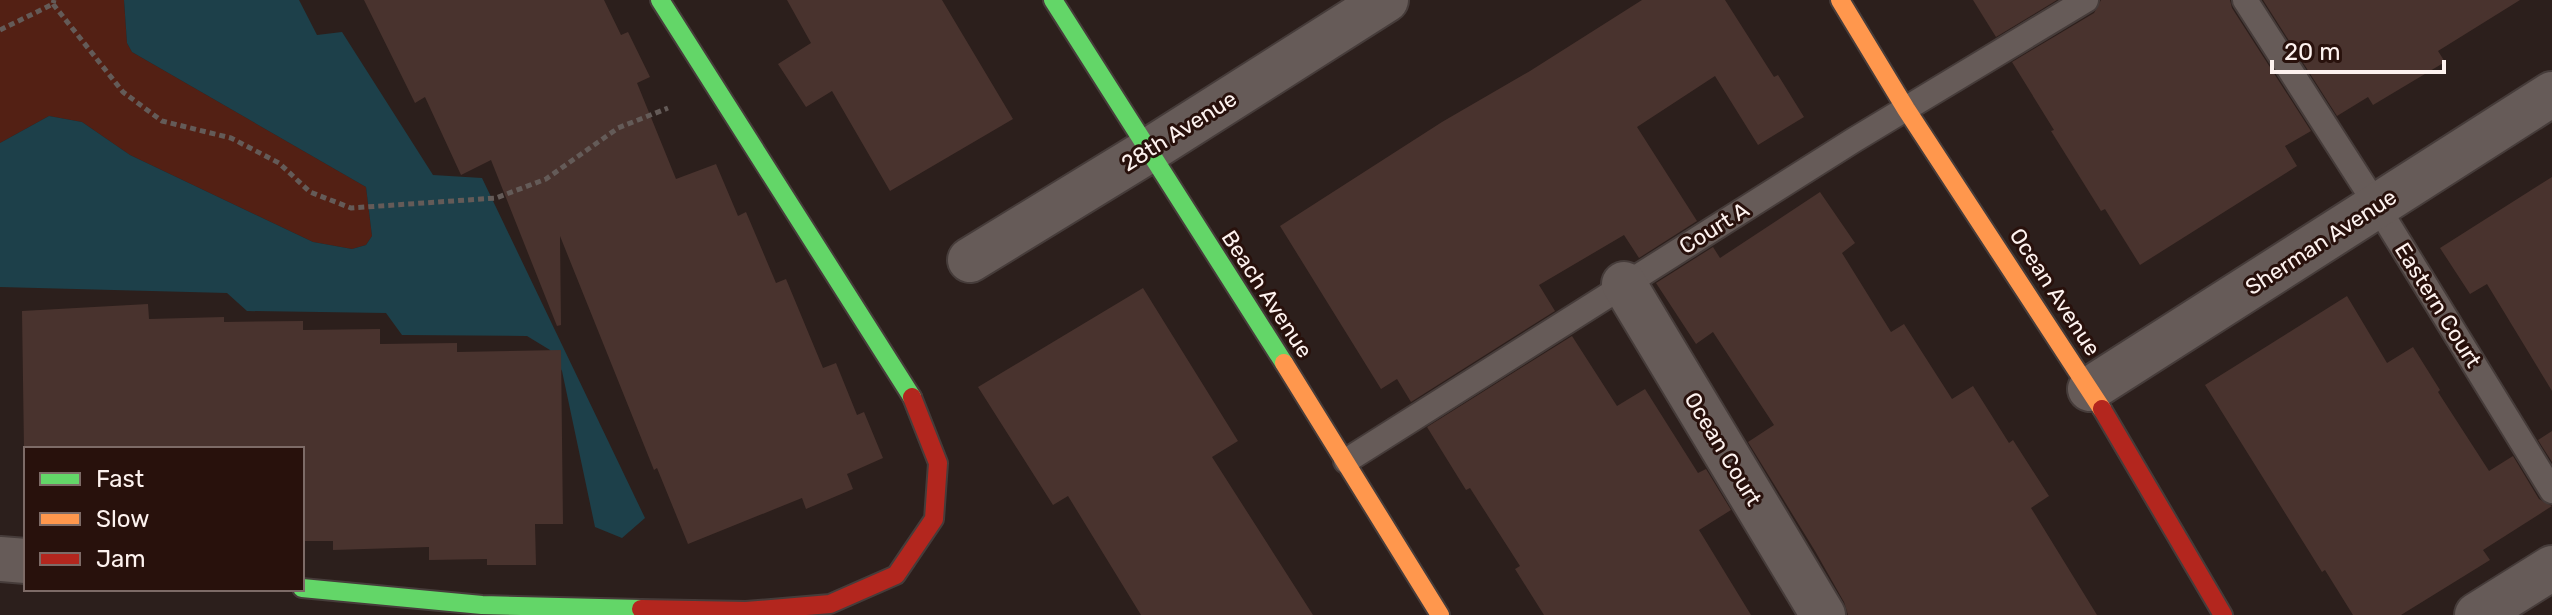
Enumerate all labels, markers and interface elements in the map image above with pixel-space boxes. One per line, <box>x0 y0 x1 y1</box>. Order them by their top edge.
scale bar <box>2272 24 2444 74</box>
text: 20 m <box>2284 38 2341 66</box>
street label: 28th Avenue <box>1116 85 1242 177</box>
street label: Sherman Avenue <box>2240 183 2402 301</box>
street label: Court A <box>1674 196 1754 260</box>
street label: Ocean Avenue <box>2004 223 2106 361</box>
street label: Beach Avenue <box>1216 225 1318 363</box>
street label: Eastern Court <box>2389 238 2487 373</box>
street label: Ocean Court <box>1679 387 1768 511</box>
legend <box>24 447 304 591</box>
text: Fast <box>96 465 144 493</box>
text: Slow <box>96 505 149 533</box>
text: Jam <box>96 545 146 573</box>

